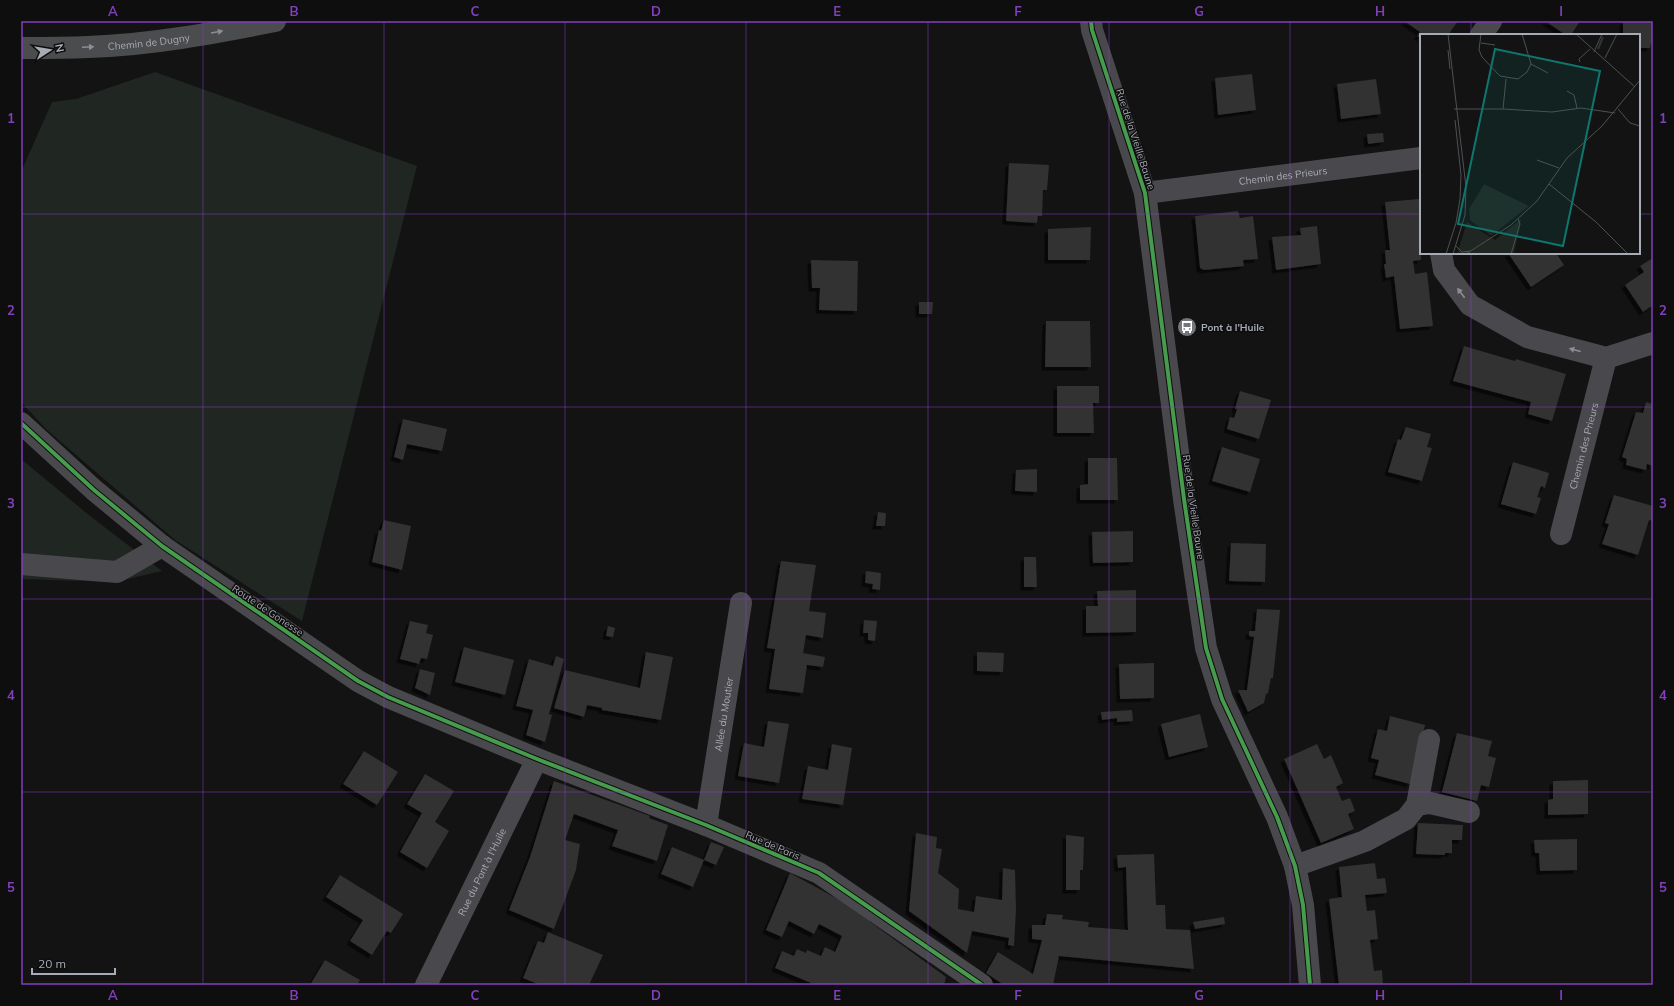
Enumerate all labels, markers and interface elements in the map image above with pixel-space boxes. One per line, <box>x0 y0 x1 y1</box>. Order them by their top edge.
text: A <box>108 3 118 19</box>
text: B <box>290 3 299 19</box>
text: C <box>471 3 480 19</box>
text: D <box>651 3 661 19</box>
text: E <box>833 3 841 19</box>
text: F <box>1014 3 1022 19</box>
text: G <box>1194 3 1204 19</box>
text: H <box>1375 3 1385 19</box>
text: I <box>1559 3 1563 19</box>
one-way arrow <box>211 28 223 34</box>
north arrow <box>30 30 70 70</box>
street label: Chemin de Dugny <box>107 31 191 53</box>
inset map <box>1420 34 1640 254</box>
text: N <box>52 42 67 53</box>
one-way arrow <box>82 44 95 50</box>
street label: Rue de la Vieille Baune <box>1113 87 1158 191</box>
text: 1 <box>7 110 15 126</box>
text: 1 <box>1659 110 1667 126</box>
street label: Chemin des Prieurs <box>1238 164 1328 188</box>
one-way arrow <box>1457 288 1466 299</box>
text: 2 <box>7 302 15 318</box>
text: 2 <box>1659 302 1667 318</box>
bus stop icon: Pont à l'Huile <box>1176 316 1198 338</box>
place label: Pont à l'Huile <box>1201 321 1265 334</box>
one-way arrow <box>1569 347 1581 353</box>
street label: Chemin des Prieurs <box>1567 401 1601 491</box>
street label: Rue de la Vieille Baune <box>1180 454 1207 560</box>
text: 3 <box>7 495 15 511</box>
text: 3 <box>1659 495 1667 511</box>
street label: Route de Gonesse <box>229 582 306 639</box>
street label: Allée du Moutier <box>712 676 736 753</box>
text: 4 <box>7 687 15 703</box>
text: 4 <box>1659 687 1667 703</box>
street label: Rue du Pont à l'Huile <box>455 826 509 918</box>
street label: Rue de Paris <box>744 828 802 863</box>
text: 5 <box>7 879 15 895</box>
text: 5 <box>1659 879 1667 895</box>
scale bar <box>32 950 115 976</box>
text: 20 m <box>38 956 66 971</box>
text: A <box>108 987 118 1003</box>
text: B <box>290 987 299 1003</box>
text: C <box>471 987 480 1003</box>
text: D <box>651 987 661 1003</box>
text: E <box>833 987 841 1003</box>
text: F <box>1014 987 1022 1003</box>
text: G <box>1194 987 1204 1003</box>
text: H <box>1375 987 1385 1003</box>
text: I <box>1559 987 1563 1003</box>

